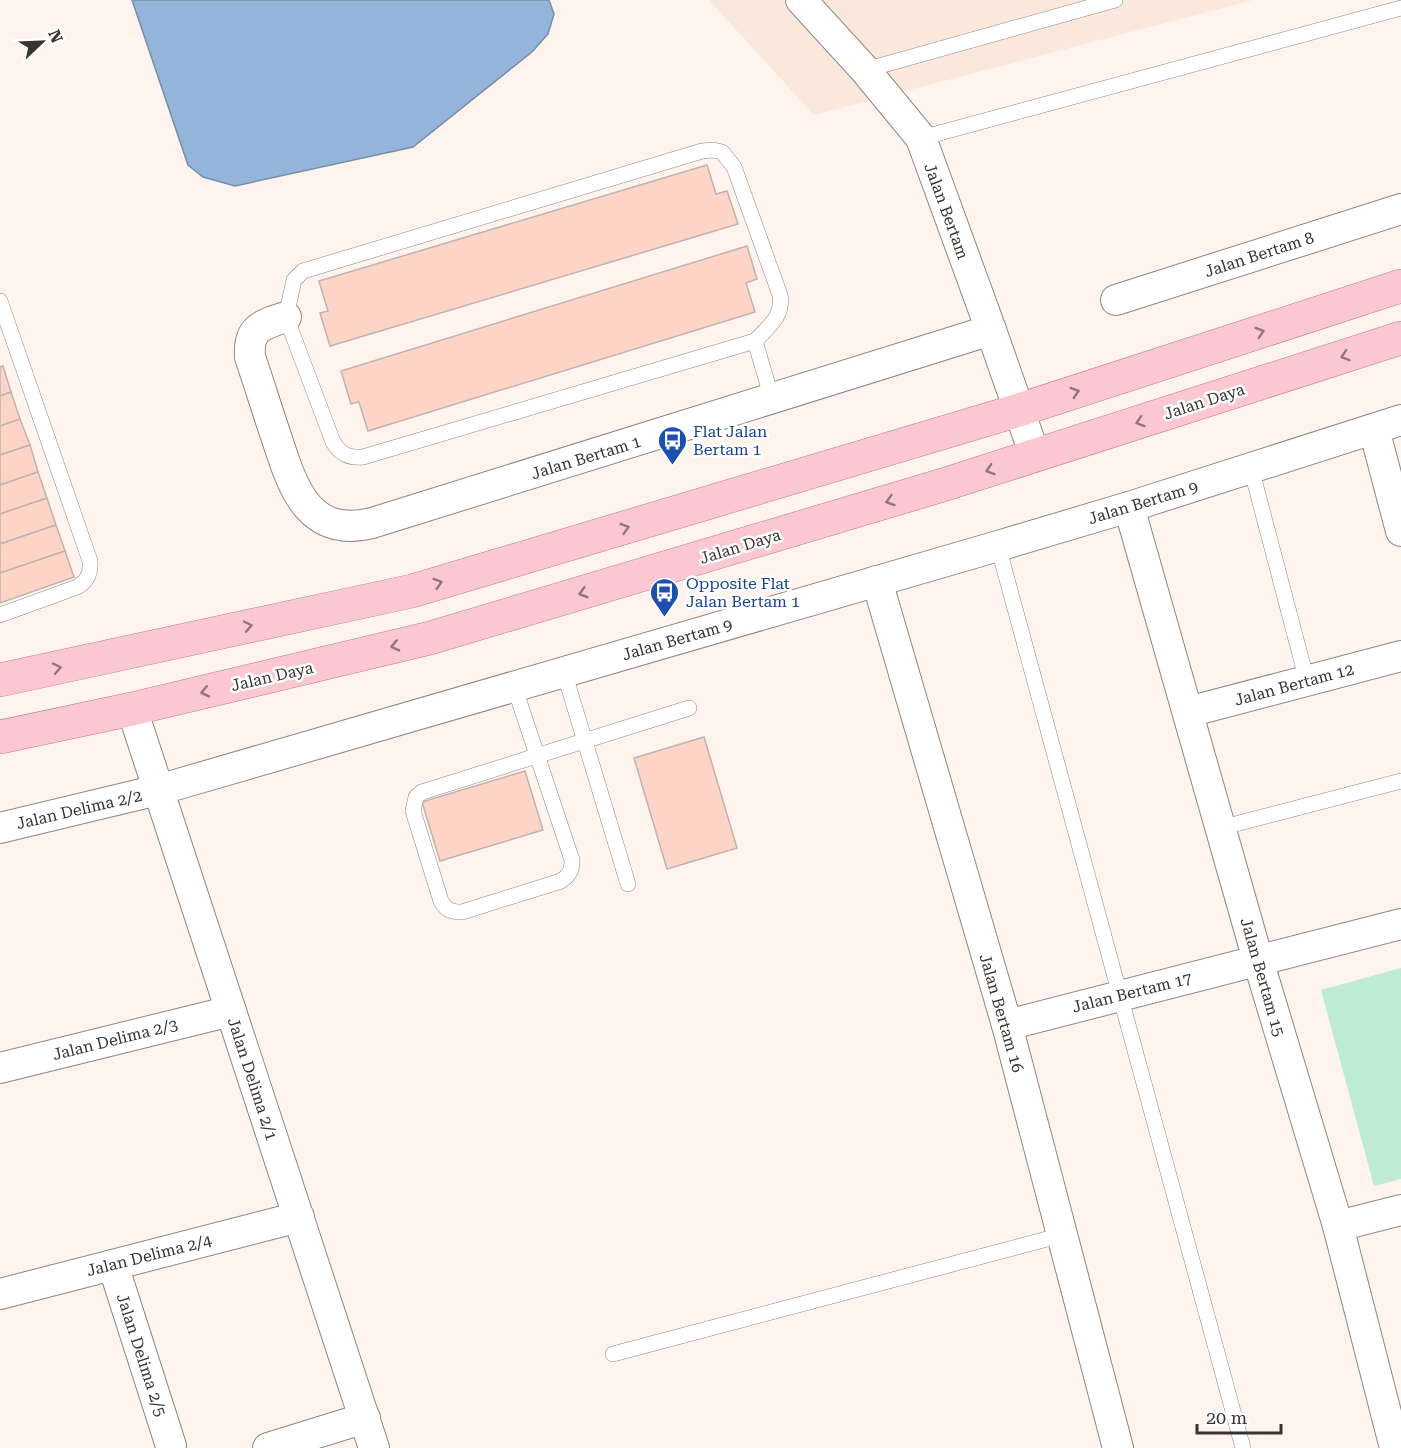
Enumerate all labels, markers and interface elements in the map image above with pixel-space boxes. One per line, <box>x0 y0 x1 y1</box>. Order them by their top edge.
north arrow <box>12 12 72 72</box>
text: N <box>44 27 67 46</box>
street label: Jalan Bertam <box>920 161 973 262</box>
street label: Jalan Bertam 8 <box>1202 228 1316 281</box>
one-way arrow <box>1254 327 1265 339</box>
one-way arrow <box>1340 348 1351 361</box>
street label: Jalan Daya <box>1161 379 1247 423</box>
one-way arrow <box>1069 387 1080 400</box>
one-way arrow <box>1135 415 1146 427</box>
place label: Flat Jalan Bertam 1 <box>693 422 767 459</box>
bus stop icon: Flat Jalan Bertam 1 <box>656 424 688 466</box>
street label: Jalan Bertam 1 <box>529 432 643 483</box>
one-way arrow <box>985 463 996 475</box>
street label: Jalan Bertam 9 <box>1086 477 1200 528</box>
one-way arrow <box>885 494 896 506</box>
one-way arrow <box>619 523 630 535</box>
street label: Jalan Daya <box>697 525 783 568</box>
place label: Opposite Flat Jalan Bertam 1 <box>686 574 800 611</box>
bus stop icon: Opposite Flat Jalan Bertam 1 <box>649 576 681 618</box>
one-way arrow <box>432 578 443 590</box>
one-way arrow <box>578 586 589 598</box>
street label: Jalan Bertam 9 <box>620 615 735 664</box>
one-way arrow <box>242 621 252 634</box>
one-way arrow <box>390 639 400 652</box>
street label: Jalan Daya <box>229 658 315 695</box>
street label: Jalan Bertam 12 <box>1232 659 1356 710</box>
one-way arrow <box>52 662 62 675</box>
one-way arrow <box>201 684 211 697</box>
street label: Jalan Delima 2/2 <box>14 786 144 833</box>
street label: Jalan Bertam 15 <box>1236 915 1289 1039</box>
street label: Jalan Bertam 16 <box>975 951 1028 1075</box>
street label: Jalan Bertam 17 <box>1070 968 1194 1017</box>
street label: Jalan Delima 2/3 <box>51 1015 180 1064</box>
street label: Jalan Delima 2/1 <box>224 1015 281 1143</box>
street label: Jalan Delima 2/4 <box>85 1231 214 1280</box>
street label: Jalan Delima 2/5 <box>113 1291 170 1419</box>
scale bar <box>1197 1397 1281 1435</box>
text: 20 m <box>1206 1407 1247 1428</box>

